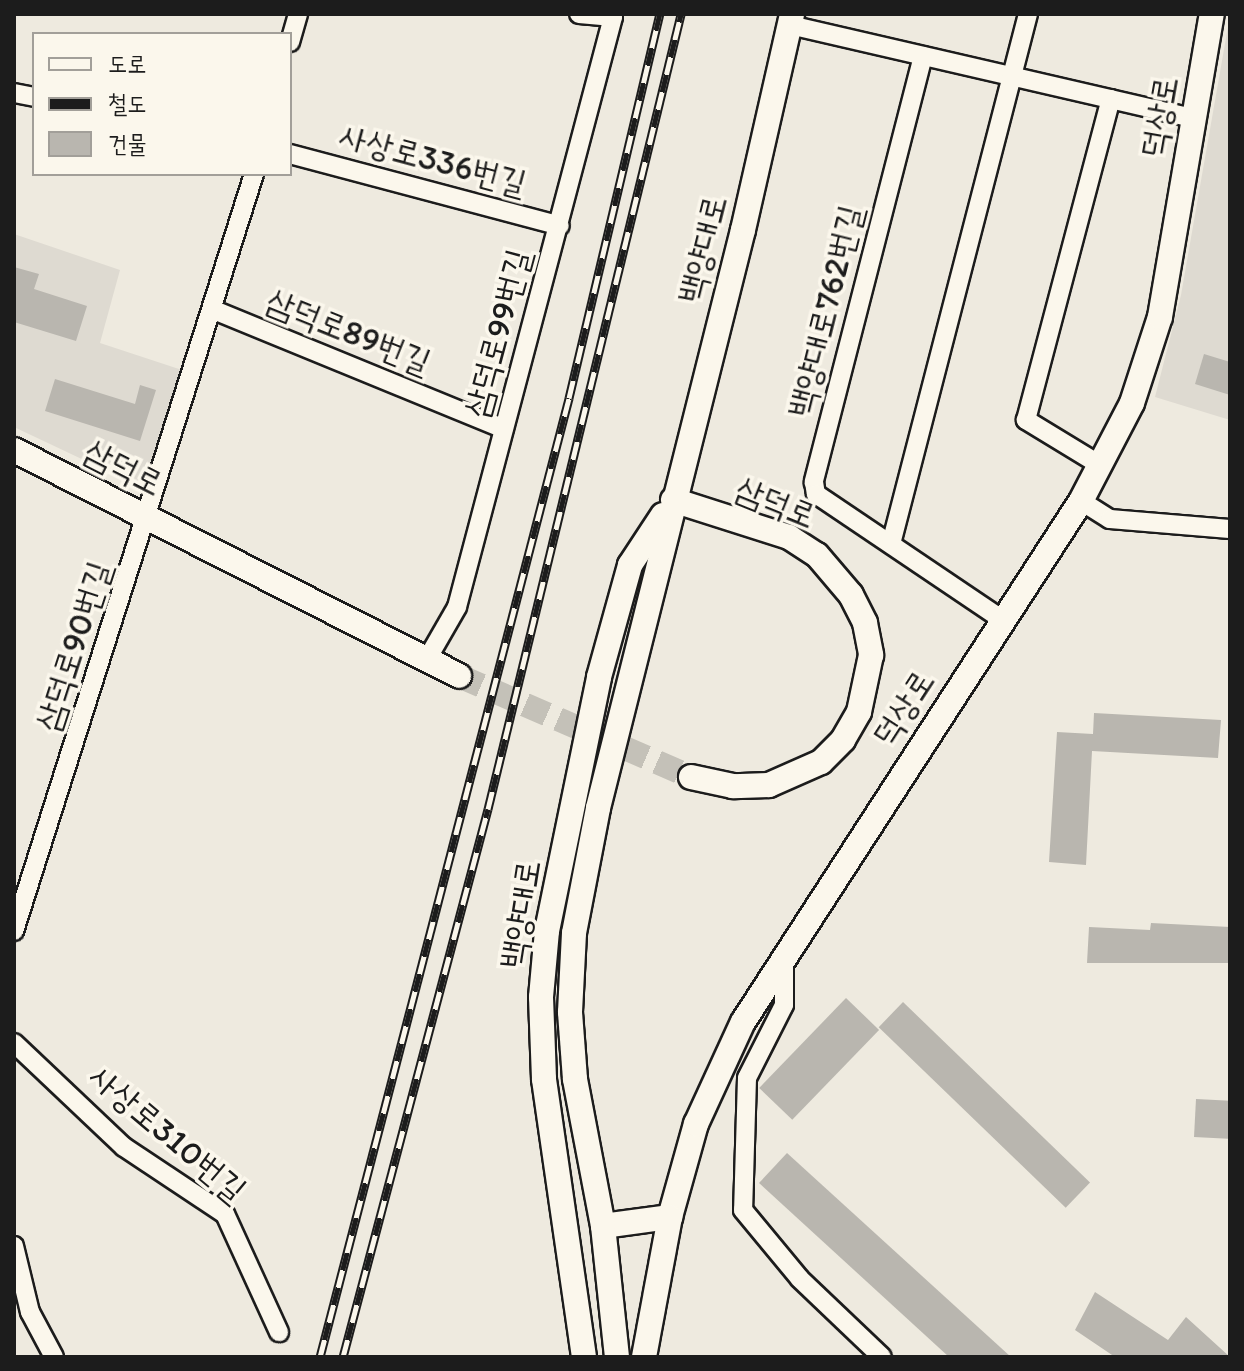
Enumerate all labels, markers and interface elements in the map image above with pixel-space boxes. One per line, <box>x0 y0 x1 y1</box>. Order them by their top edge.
legend <box>32 32 292 176</box>
text: 도로 <box>108 49 147 78</box>
street label: 덕상로 <box>1132 73 1186 161</box>
text: 철도 <box>108 89 147 118</box>
street label: 사상로336번길 <box>335 114 531 204</box>
text: 건물 <box>108 129 147 158</box>
street label: 백양대로 <box>669 191 735 307</box>
street label: 백양대로762번길 <box>779 201 871 421</box>
street label: 삼덕로99번길 <box>455 244 539 422</box>
street label: 삼덕로89번길 <box>261 280 437 382</box>
street label: 삼덕로 <box>78 430 170 504</box>
street label: 삼덕로 <box>730 468 822 536</box>
street label: 삼덕로90번길 <box>26 556 120 736</box>
street label: 덕상로 <box>864 662 942 754</box>
street label: 백양대로 <box>491 857 549 971</box>
street label: 사상로310번길 <box>81 1056 255 1210</box>

